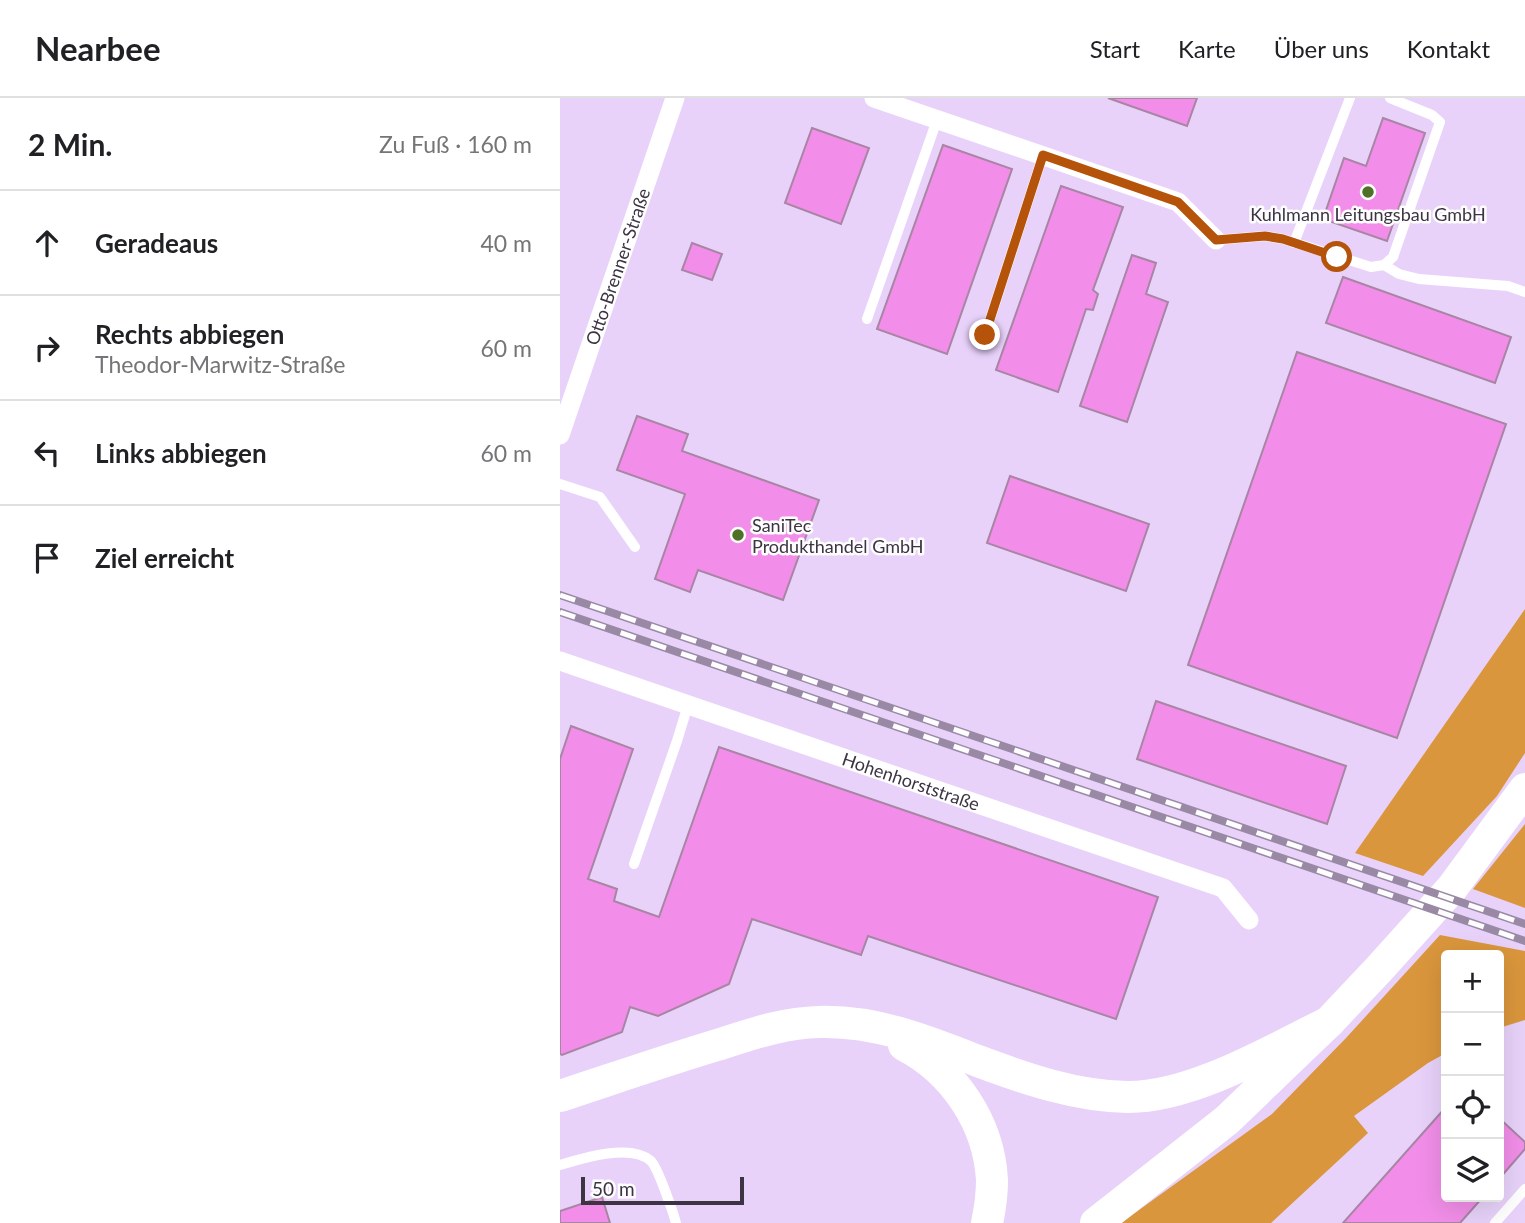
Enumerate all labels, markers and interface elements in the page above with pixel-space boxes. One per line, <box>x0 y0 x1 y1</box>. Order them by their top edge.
text: Nearbee <box>35 28 161 68</box>
text: Start <box>1090 34 1140 63</box>
text: Karte <box>1178 34 1236 63</box>
text: Über uns <box>1274 34 1369 63</box>
text: Kontakt <box>1407 34 1490 63</box>
text: 2 Min. <box>28 126 113 162</box>
text: Zu Fuß · 160 m <box>379 130 532 158</box>
marker: Kuhlmann Leitungsbau GmbH <box>1360 184 1376 200</box>
street label: Otto-Brenner-Straße <box>581 185 654 348</box>
place label: Kuhlmann Leitungsbau GmbH <box>1250 203 1486 225</box>
icon: ahead <box>28 224 66 262</box>
text: Geradeaus <box>95 227 218 259</box>
text: 40 m <box>481 229 532 257</box>
route start <box>1321 241 1352 272</box>
text: Rechts abbiegen <box>95 318 284 350</box>
route end <box>969 319 1000 350</box>
icon: right <box>28 329 66 367</box>
text: 60 m <box>481 334 532 362</box>
text: Theodor-Marwitz-Straße <box>95 350 346 378</box>
icon: left <box>28 434 66 472</box>
text: Links abbiegen <box>95 437 267 469</box>
text: 60 m <box>481 439 532 467</box>
place label: SaniTec Produkthandel GmbH <box>752 514 924 557</box>
marker: SaniTec Produkthandel GmbH <box>730 527 746 543</box>
icon: arrive <box>28 539 66 577</box>
text: Ziel erreicht <box>95 542 234 574</box>
street label: Hohenhorststraße <box>839 747 983 815</box>
map controls <box>1441 950 1504 1202</box>
button: + <box>1441 950 1504 1013</box>
button: − <box>1441 1013 1504 1076</box>
button: locate <box>1441 1076 1504 1139</box>
button: layers <box>1441 1139 1504 1202</box>
scale bar <box>581 1174 744 1206</box>
text: 50 m <box>592 1177 635 1200</box>

